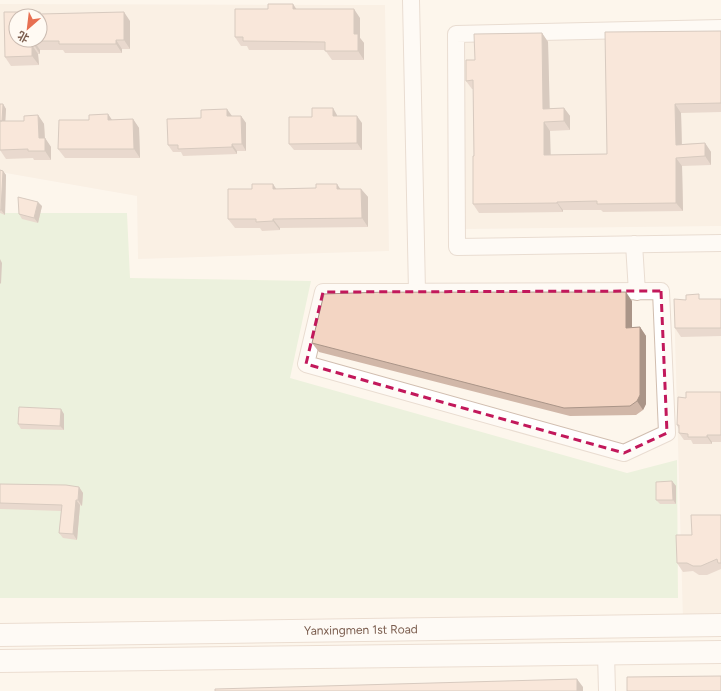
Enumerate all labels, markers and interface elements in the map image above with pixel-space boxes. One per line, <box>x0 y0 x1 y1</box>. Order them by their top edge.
north arrow <box>8 8 48 48</box>
text: 北 <box>16 28 31 45</box>
street label: Yanxingmen 1st Road <box>304 622 418 638</box>

